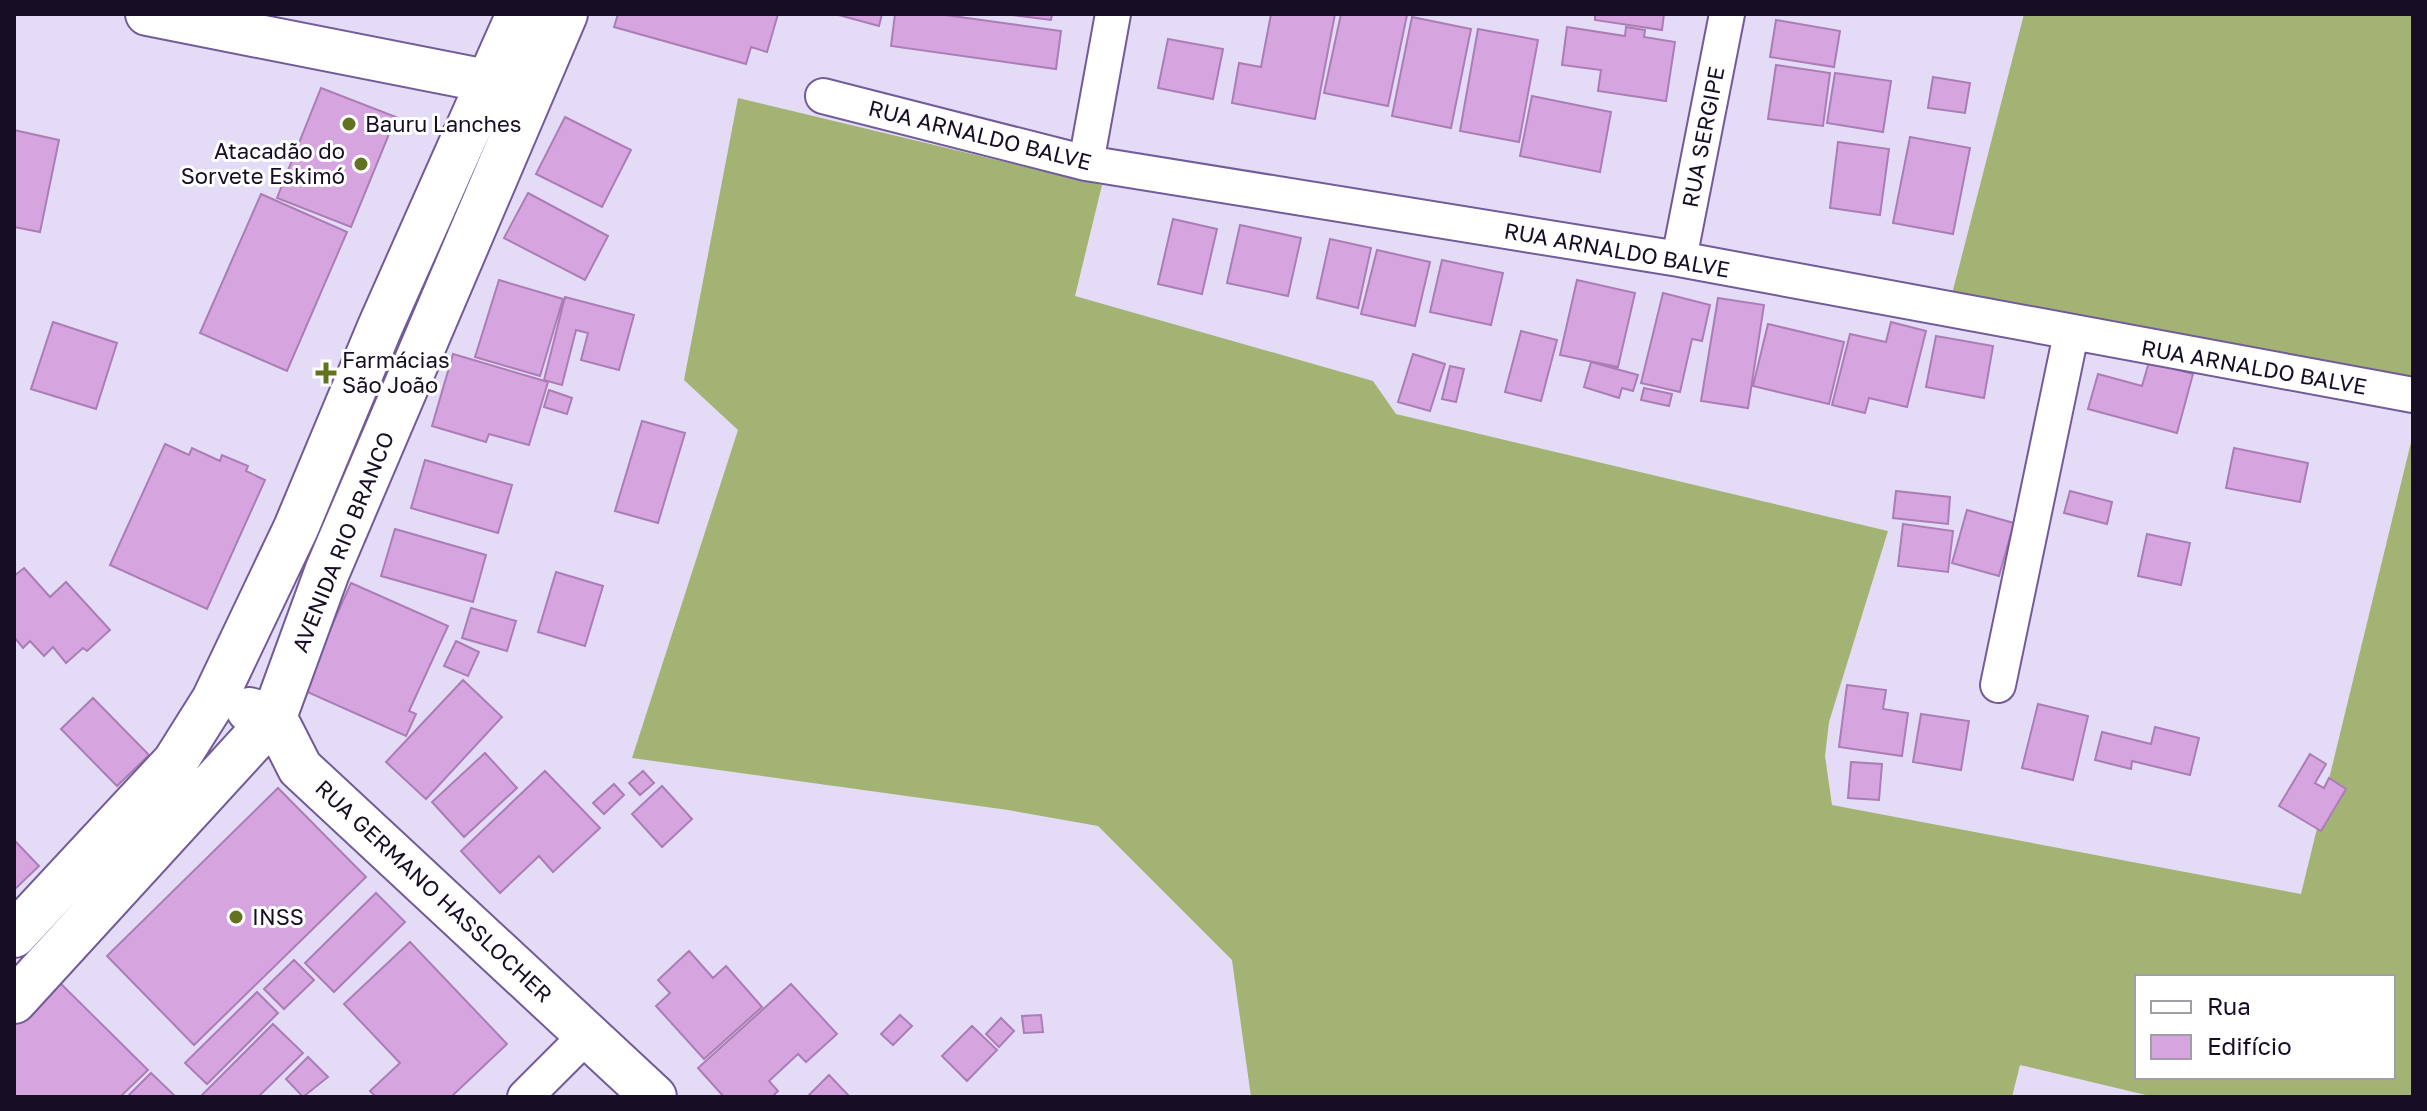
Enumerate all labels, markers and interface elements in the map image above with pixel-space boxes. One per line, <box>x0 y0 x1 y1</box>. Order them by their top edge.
street label: RUA SERGIPE <box>1676 64 1729 210</box>
street label: RUA ARNALDO BALVE <box>866 94 1094 175</box>
place label: Bauru Lanches <box>365 110 522 137</box>
marker: Bauru Lanches <box>340 115 358 133</box>
place label: Atacadão do Sorvete Eskimó <box>181 137 345 189</box>
marker: Atacadão do Sorvete Eskimó <box>352 155 370 173</box>
street label: RUA ARNALDO BALVE <box>1502 216 1732 283</box>
street label: RUA ARNALDO BALVE <box>2139 333 2369 400</box>
place label: Farmácias São João <box>342 346 450 398</box>
marker: Farmácias São João <box>317 364 335 382</box>
street label: AVENIDA RIO BRANCO <box>286 427 399 656</box>
street label: RUA GERMANO HASSLOCHER <box>310 774 558 1008</box>
place label: INSS <box>252 903 304 930</box>
marker: INSS <box>227 908 245 926</box>
legend <box>2135 975 2395 1079</box>
text: Rua <box>2207 991 2251 1020</box>
text: Edifício <box>2207 1031 2292 1060</box>

